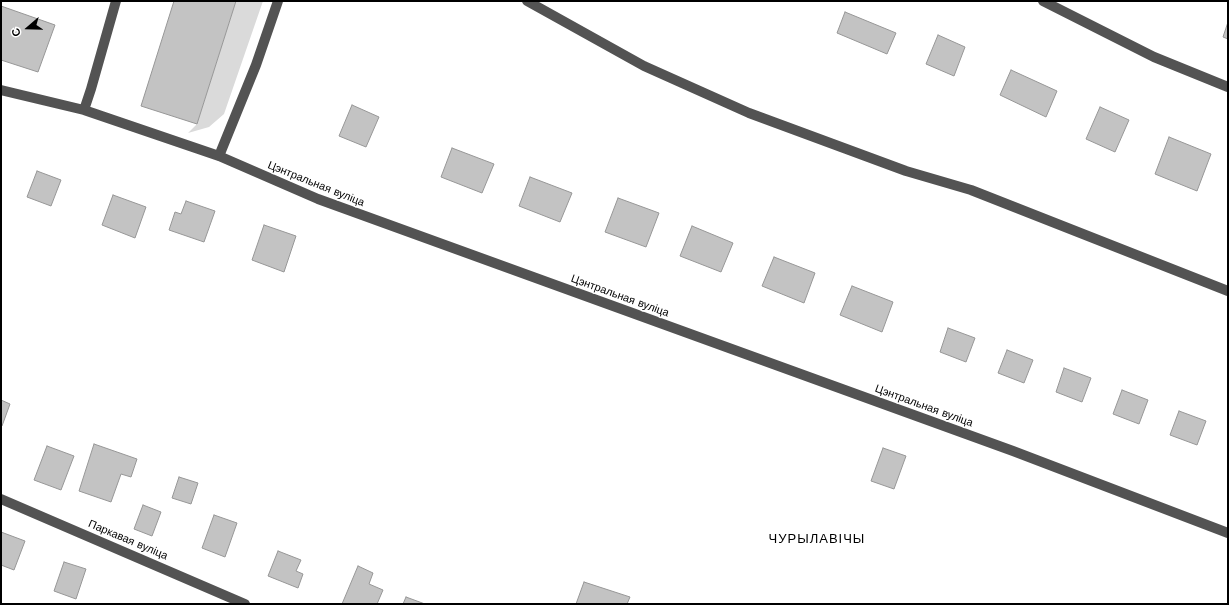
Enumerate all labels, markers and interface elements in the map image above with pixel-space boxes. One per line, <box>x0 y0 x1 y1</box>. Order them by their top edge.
north arrow <box>8 8 48 48</box>
text: С <box>9 26 24 38</box>
street label: Цэнтральная вуліца <box>266 159 366 209</box>
street label: Цэнтральная вуліца <box>569 272 671 320</box>
street label: Цэнтральная вуліца <box>873 382 975 430</box>
street label: Паркавая вуліца <box>86 517 170 563</box>
district label: ЧУРЫЛАВІЧЫ <box>769 531 865 547</box>

